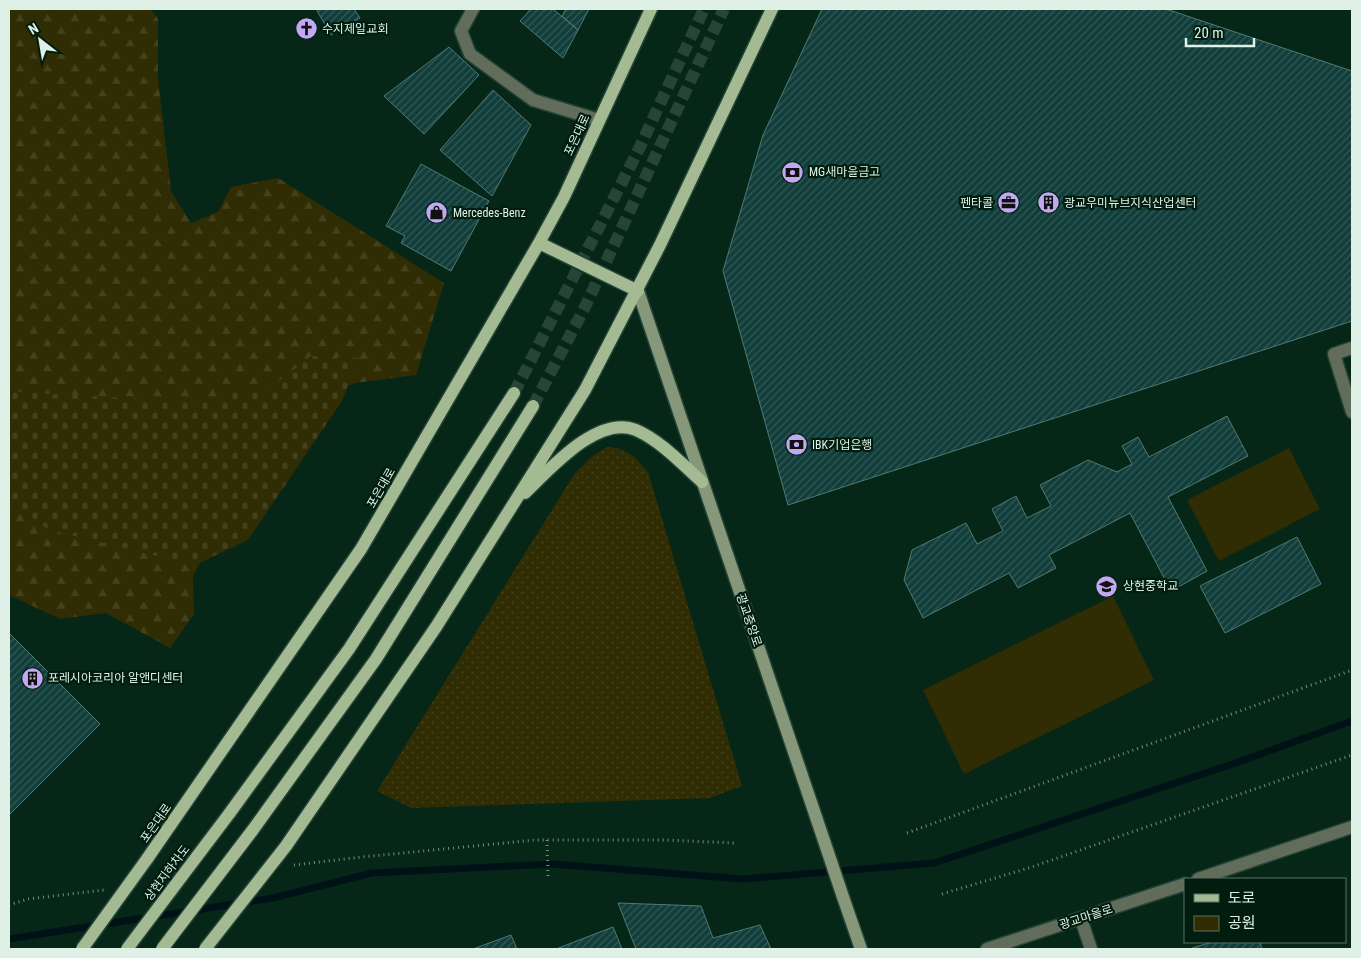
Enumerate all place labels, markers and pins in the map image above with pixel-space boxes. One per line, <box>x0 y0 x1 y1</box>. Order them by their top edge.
church icon: 수지제일교회 <box>294 17 318 41</box>
place label: 수지제일교회 <box>322 22 388 36</box>
bank icon: MG새마을금고 <box>781 160 805 184</box>
place label: MG새마을금고 <box>809 165 880 179</box>
office icon: 펜타콜 <box>997 191 1021 215</box>
building icon: 광교우미뉴브지식산업센터 <box>1036 191 1060 215</box>
place label: 펜타콜 <box>960 196 993 210</box>
place label: 광교우미뉴브지식산업센터 <box>1064 196 1196 210</box>
shop icon: Mercedes-Benz <box>425 201 449 225</box>
place label: Mercedes-Benz <box>453 206 526 220</box>
bank icon: IBK기업은행 <box>784 433 808 457</box>
place label: IBK기업은행 <box>812 438 872 452</box>
school or university icon: 상현중학교 <box>1095 574 1119 598</box>
place label: 상현중학교 <box>1123 579 1178 593</box>
building icon: 포레시아코리아 알앤디센터 <box>20 666 44 690</box>
place label: 포레시아코리아 알앤디센터 <box>48 671 183 685</box>

